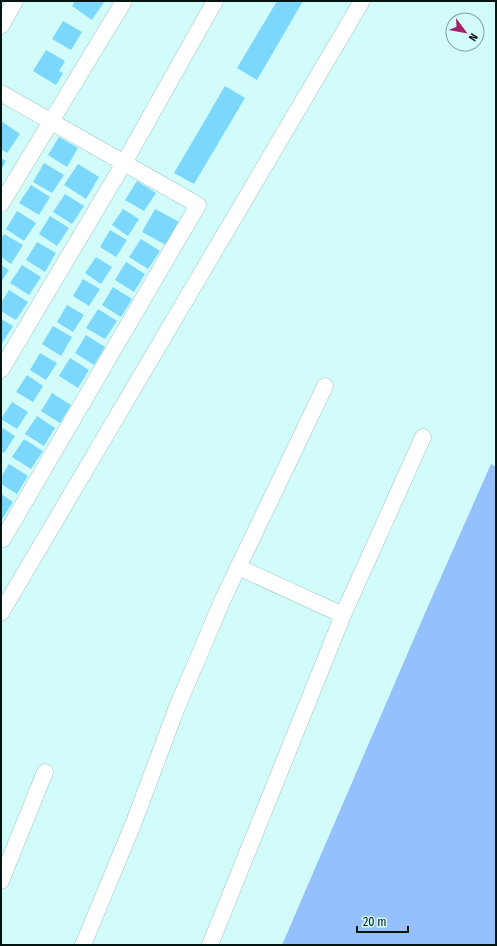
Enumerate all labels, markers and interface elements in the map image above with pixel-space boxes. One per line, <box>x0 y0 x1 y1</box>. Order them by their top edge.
north arrow <box>445 12 485 52</box>
text: N <box>466 31 480 43</box>
scale bar <box>357 908 408 934</box>
text: 20 m <box>363 915 387 929</box>

